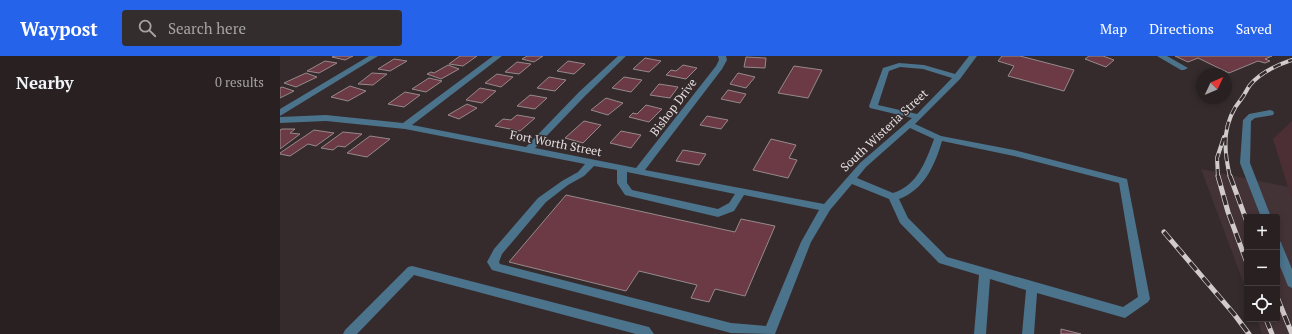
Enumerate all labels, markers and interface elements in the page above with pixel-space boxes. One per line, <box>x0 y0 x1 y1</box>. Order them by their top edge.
search box <box>122 10 402 46</box>
text: Waypost <box>20 16 98 41</box>
icon: search <box>136 17 158 39</box>
text: Search here <box>168 18 246 38</box>
text: Map <box>1100 19 1127 38</box>
text: Directions <box>1149 19 1214 38</box>
text: Saved <box>1236 19 1272 38</box>
north arrow <box>1196 68 1232 104</box>
text: Nearby <box>16 71 74 94</box>
text: 0 results <box>215 73 264 91</box>
street label: Bishop Drive <box>646 75 700 139</box>
street label: South Wisteria Street <box>837 85 931 174</box>
street label: Fort Worth Street <box>509 127 604 159</box>
map controls <box>1244 214 1280 322</box>
button: + <box>1244 214 1280 250</box>
button: − <box>1244 250 1280 286</box>
button: locate <box>1244 286 1280 322</box>

